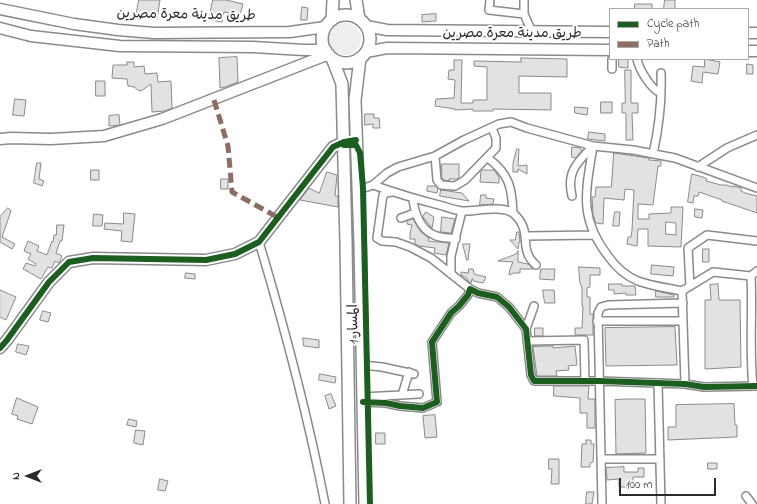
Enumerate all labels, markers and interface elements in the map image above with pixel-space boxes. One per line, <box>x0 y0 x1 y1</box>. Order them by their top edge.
street label: طريق مدينة معرة مصرين <box>116 6 256 26</box>
legend <box>609 8 749 60</box>
text: Cycle path <box>647 15 699 33</box>
street label: طريق مدينة معرة مصرين <box>442 27 582 43</box>
text: Path <box>647 35 669 53</box>
street label: المسار 1 <box>346 304 364 344</box>
north arrow <box>8 456 48 496</box>
scale bar <box>621 470 718 496</box>
text: N <box>8 472 24 480</box>
text: 100 m <box>626 476 653 494</box>

